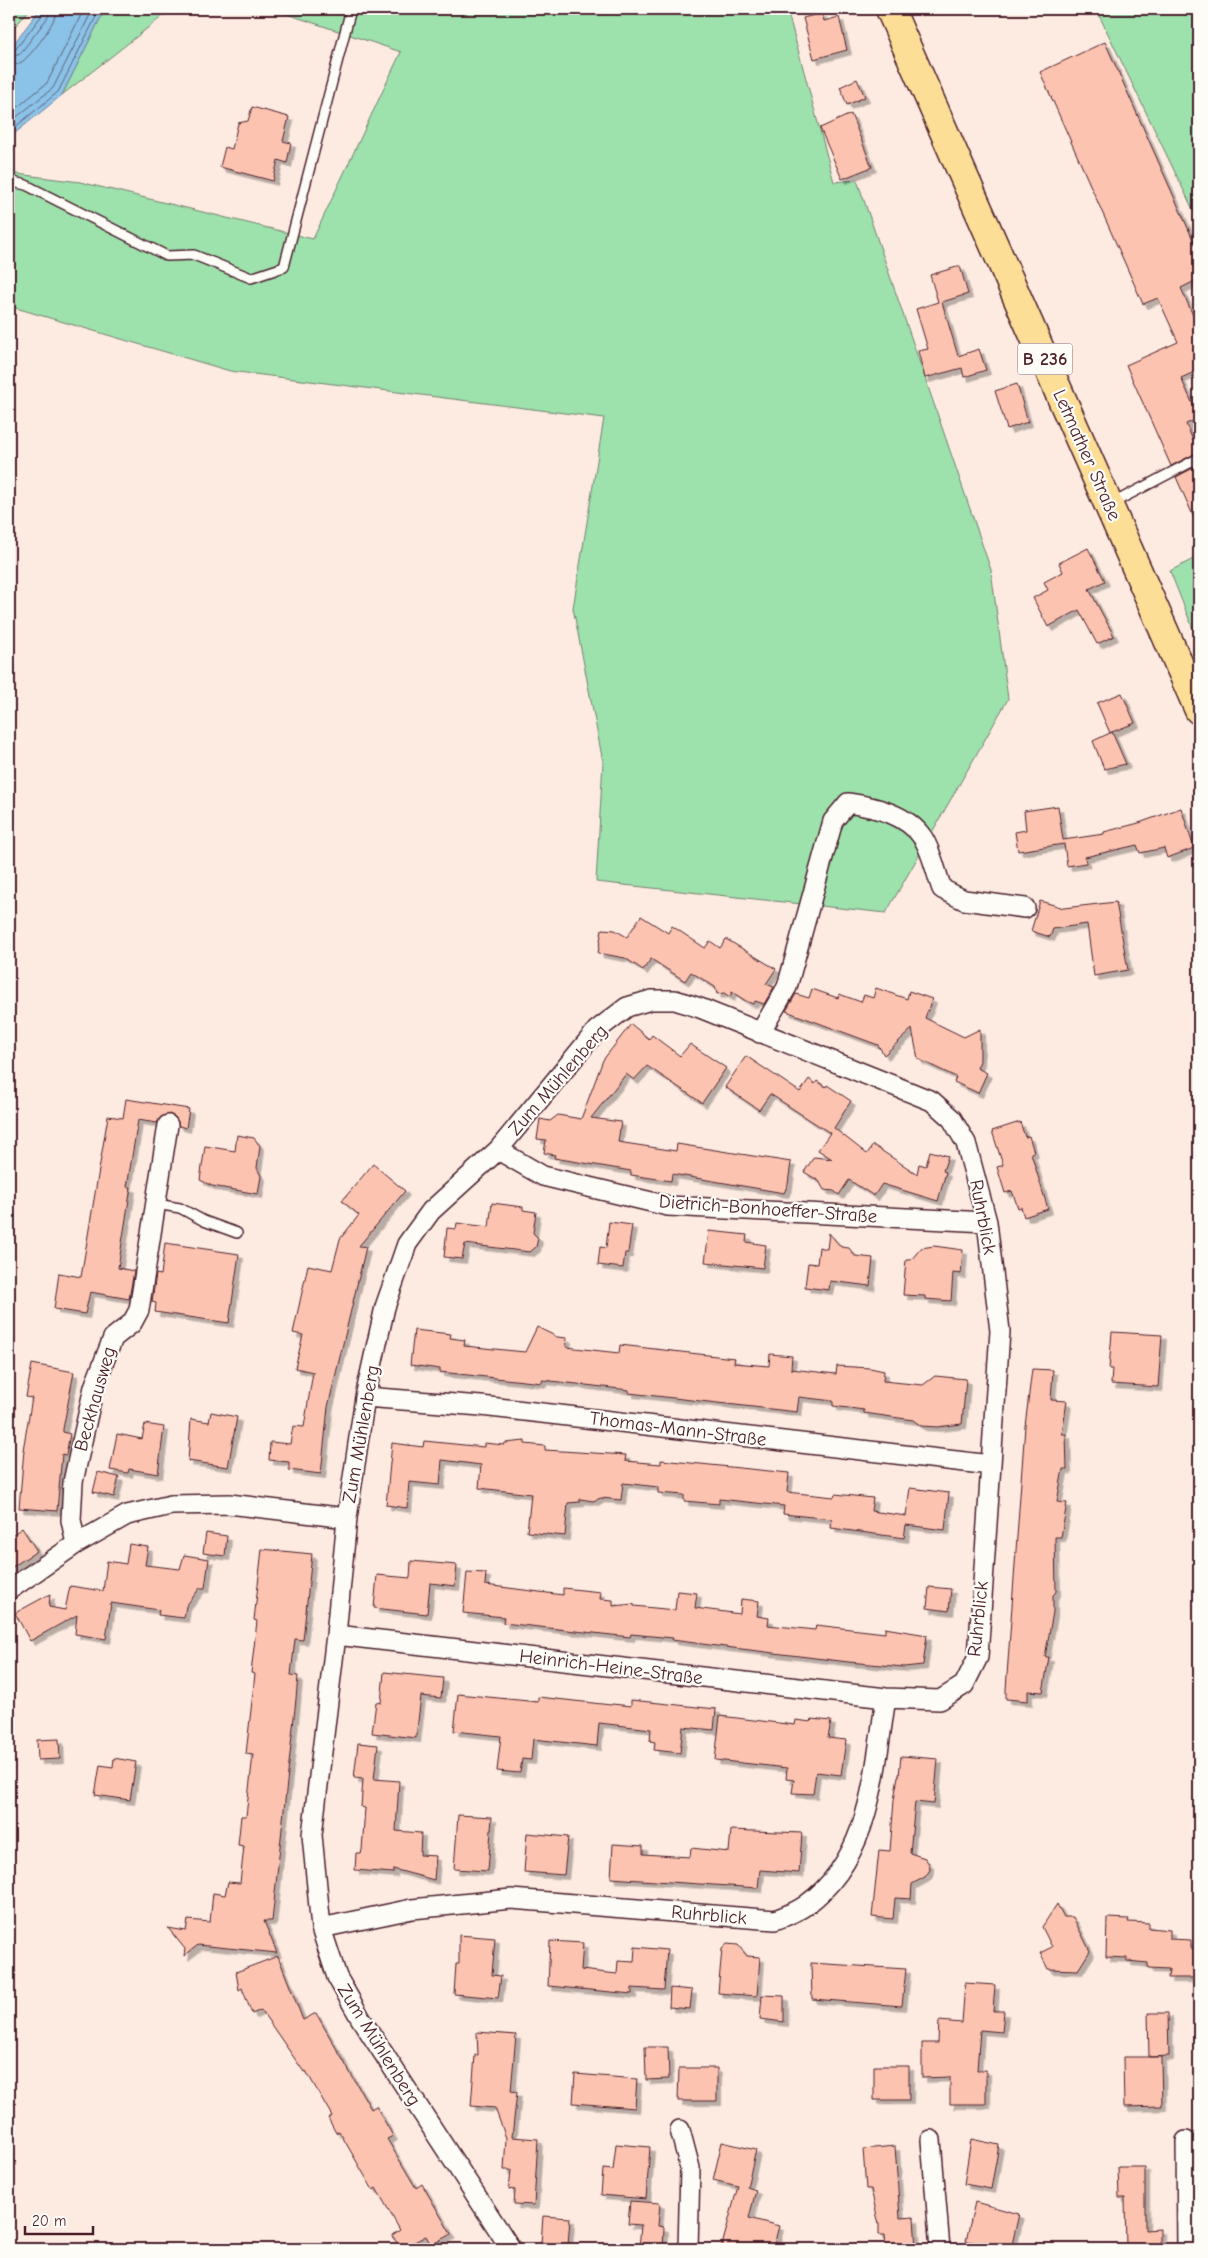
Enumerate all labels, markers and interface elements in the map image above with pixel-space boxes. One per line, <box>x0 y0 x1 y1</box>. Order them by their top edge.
road number: B 236 <box>1018 344 1072 374</box>
street label: Letmather Straße <box>1048 386 1126 524</box>
street label: Zum Mühlenberg <box>504 1020 612 1140</box>
street label: Ruhrblick <box>965 1178 1001 1257</box>
street label: Dietrich-Bonhoeffer-Straße <box>658 1190 878 1228</box>
street label: Beckhausweg <box>70 1344 120 1454</box>
street label: Zum Mühlenberg <box>338 1363 384 1505</box>
street label: Thomas-Mann-Straße <box>588 1407 768 1451</box>
street label: Ruhrblick <box>963 1579 993 1658</box>
street label: Heinrich-Heine-Straße <box>518 1645 704 1689</box>
street label: Ruhrblick <box>670 1901 748 1929</box>
street label: Zum Mühlenberg <box>333 1980 425 2110</box>
scale bar <box>25 2203 92 2235</box>
text: 20 m <box>32 2212 66 2230</box>

